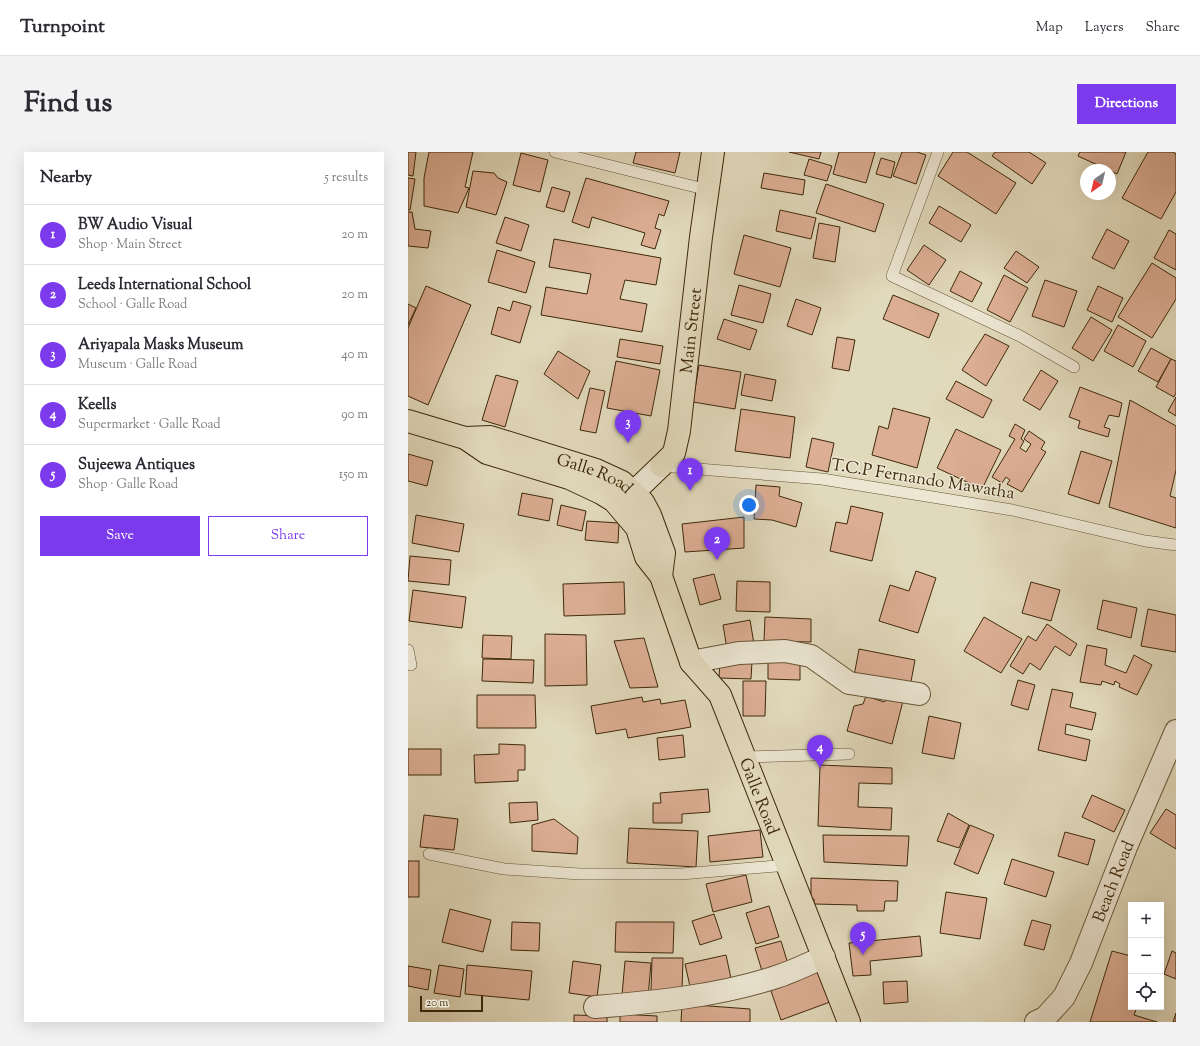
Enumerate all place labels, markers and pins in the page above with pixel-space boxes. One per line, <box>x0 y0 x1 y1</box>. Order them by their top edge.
pin: 3 <box>615 410 641 443</box>
pin: 1 <box>677 458 703 491</box>
pin: 2 <box>704 527 730 560</box>
pin: 4 <box>807 735 833 768</box>
pin: 5 <box>850 922 876 955</box>

